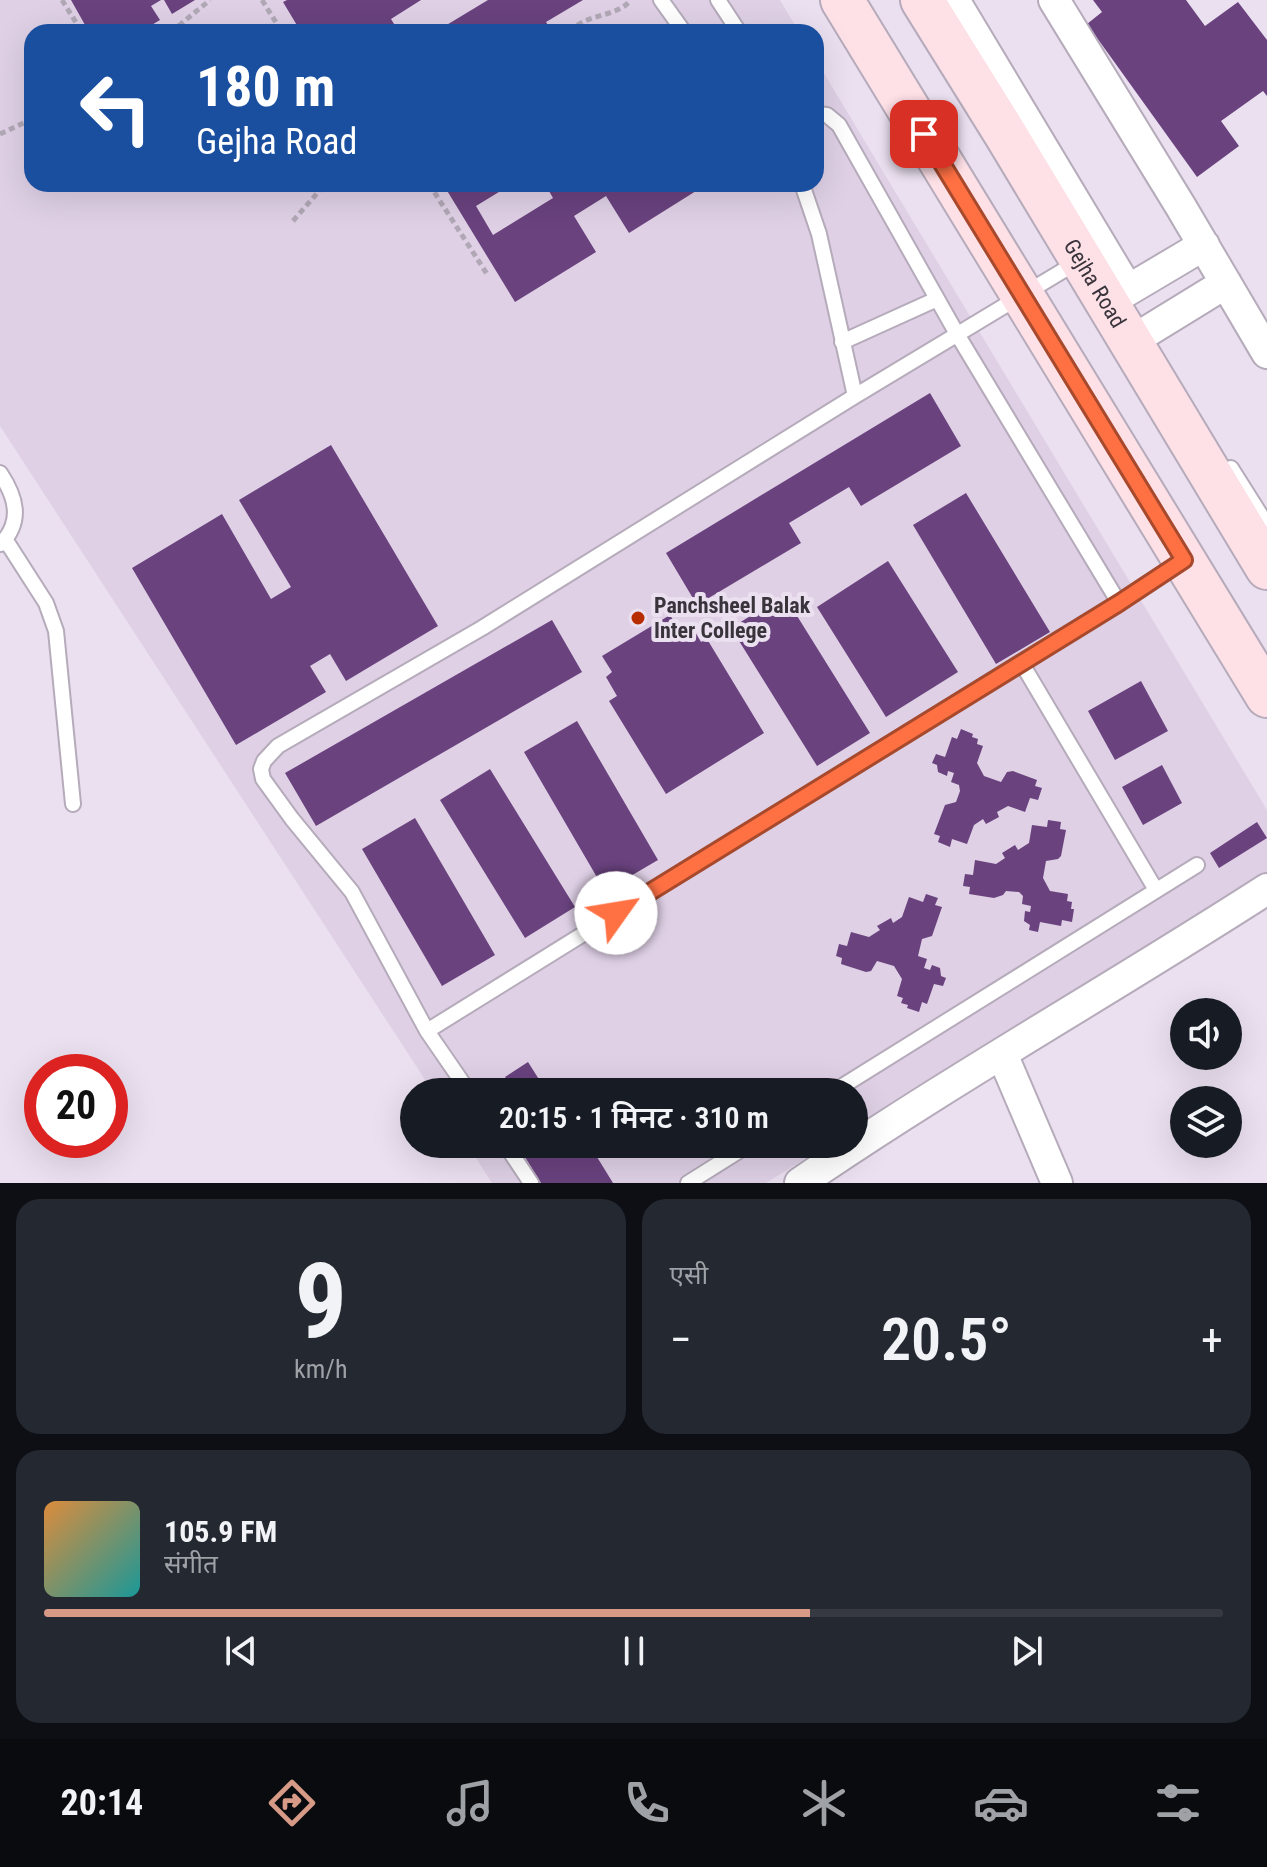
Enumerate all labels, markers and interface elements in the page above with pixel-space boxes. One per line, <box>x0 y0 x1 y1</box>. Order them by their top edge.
text: 180 m <box>196 54 335 120</box>
icon: left <box>64 56 168 160</box>
pin <box>890 100 958 168</box>
icon: arrive <box>902 112 946 156</box>
text: Gejha Road <box>196 121 357 163</box>
street label: Gejha Road <box>1059 234 1131 332</box>
place label: Panchsheel Balak Inter College <box>654 593 811 643</box>
marker: Panchsheel Balak Inter College <box>629 609 647 627</box>
position arrow <box>574 871 658 955</box>
map controls <box>1170 998 1242 1158</box>
button: sound <box>1170 998 1242 1070</box>
speed limit sign: 20 <box>24 1054 128 1158</box>
button: layers <box>1170 1086 1242 1158</box>
text: 20:15 · 1 मिनट · 310 m <box>499 1100 769 1135</box>
text: 9 <box>294 1241 347 1362</box>
text: एसी <box>670 1260 708 1290</box>
text: 20.5° <box>881 1304 1012 1375</box>
text: − <box>670 1314 692 1366</box>
text: + <box>1201 1314 1223 1366</box>
text: km/h <box>294 1354 348 1384</box>
text: 105.9 FM <box>164 1514 277 1549</box>
text: संगीत <box>164 1549 218 1579</box>
icon: previous <box>219 1629 263 1673</box>
icon: pause <box>612 1629 656 1673</box>
icon: next <box>1005 1629 1049 1673</box>
icon: directions <box>264 1775 320 1831</box>
icon: music <box>442 1775 498 1831</box>
icon: phone <box>619 1775 675 1831</box>
icon: climate <box>796 1775 852 1831</box>
icon: car <box>973 1775 1029 1831</box>
icon: filters <box>1150 1775 1206 1831</box>
text: 20:14 <box>61 1782 143 1824</box>

